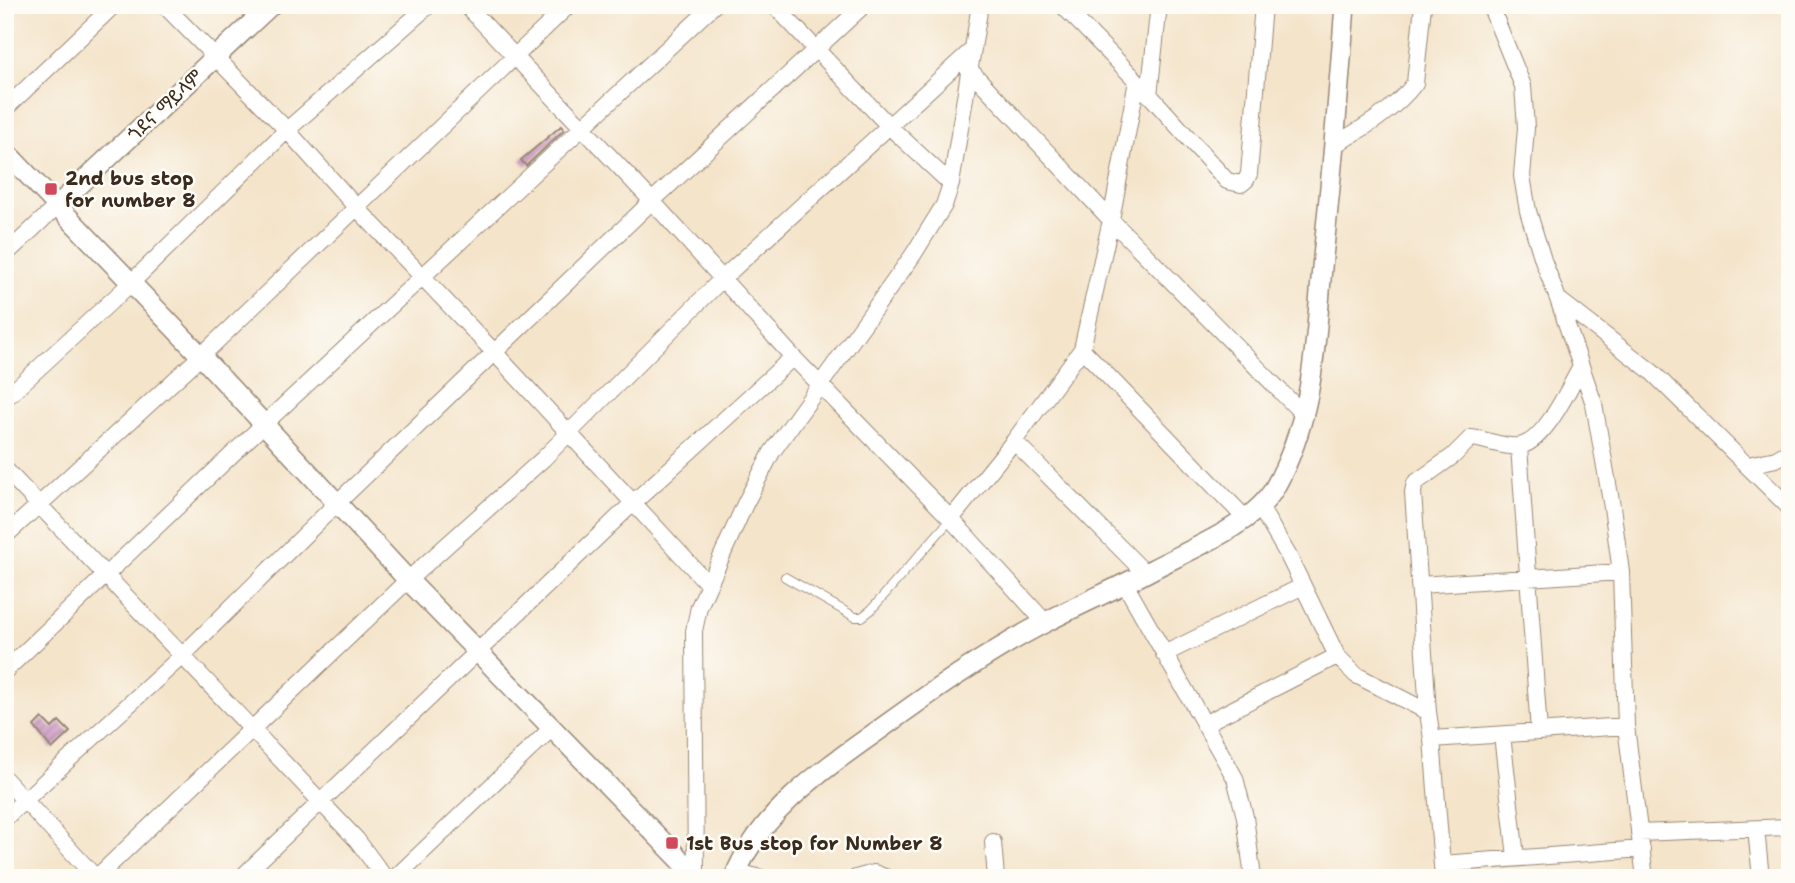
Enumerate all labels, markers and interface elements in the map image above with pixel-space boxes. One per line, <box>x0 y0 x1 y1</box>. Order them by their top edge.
street label: ጎደና ማይላም <box>122 64 209 147</box>
place label: 2nd bus stop for number 8 <box>65 166 196 213</box>
marker: 2nd bus stop for number 8 <box>43 181 59 197</box>
place label: 1st Bus stop for Number 8 <box>686 831 942 856</box>
marker: 1st Bus stop for Number 8 <box>664 835 680 851</box>

